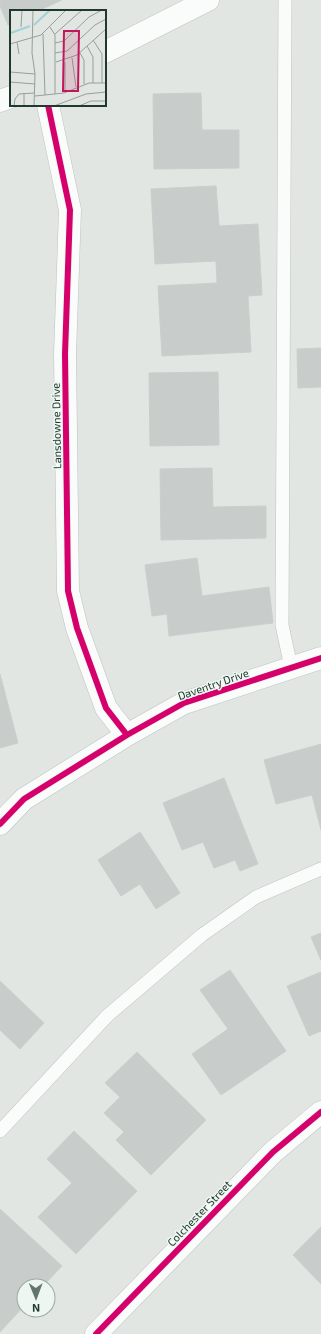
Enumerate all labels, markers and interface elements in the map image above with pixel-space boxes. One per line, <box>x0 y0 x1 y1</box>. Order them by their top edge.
inset map <box>10 10 106 106</box>
street label: Lansdowne Drive <box>49 383 63 469</box>
street label: Daventry Drive <box>176 666 250 702</box>
street label: Colchester Street <box>164 1177 234 1249</box>
north arrow <box>16 1278 56 1318</box>
text: N <box>32 1302 40 1315</box>

